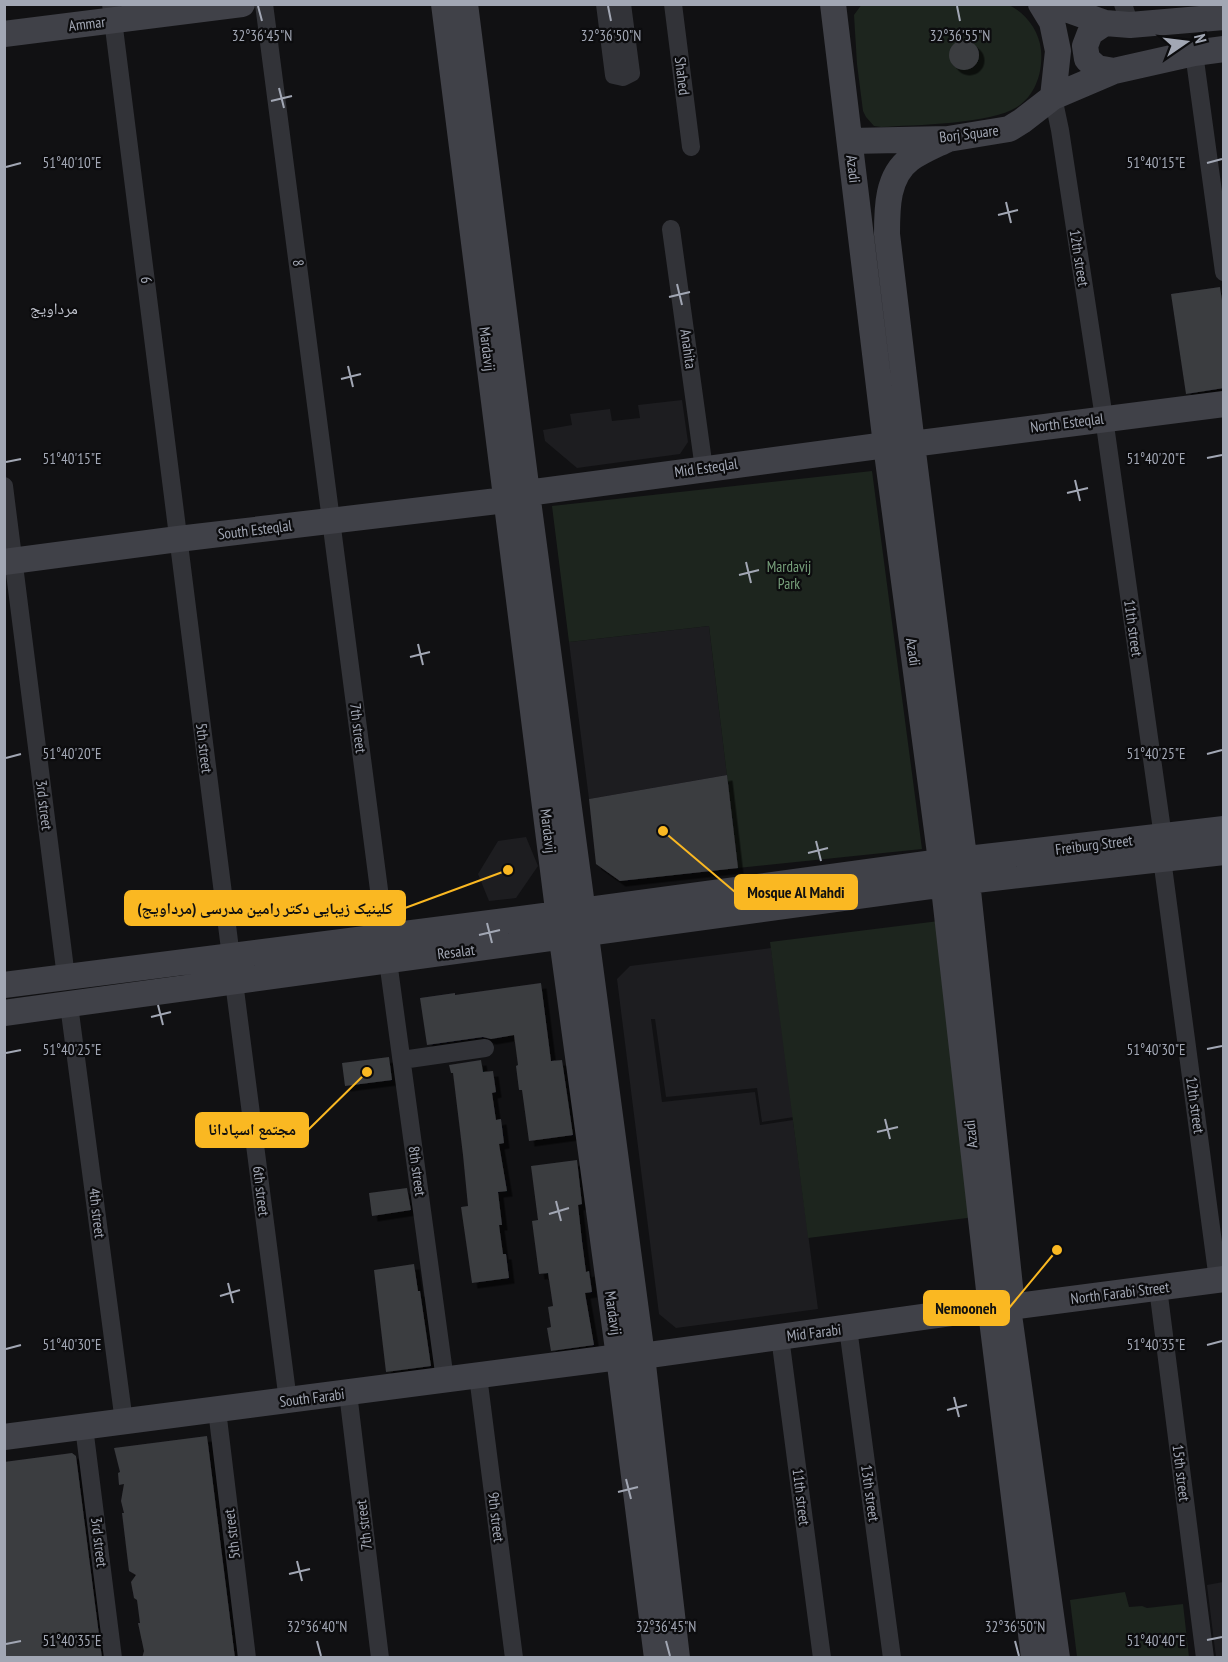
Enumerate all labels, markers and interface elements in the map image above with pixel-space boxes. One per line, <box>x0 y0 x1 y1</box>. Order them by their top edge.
street label: Ammar <box>68 12 107 35</box>
north arrow <box>1156 12 1216 72</box>
text: 32°36'45"N <box>232 26 292 45</box>
text: 32°36'50"N <box>581 26 641 45</box>
text: 32°36'55"N <box>930 26 990 45</box>
text: N <box>1190 32 1211 45</box>
street label: Shahed <box>671 56 694 96</box>
street label: Borj Square <box>938 120 1000 147</box>
text: 51°40'10"E <box>42 153 102 172</box>
text: 51°40'15"E <box>1126 153 1186 172</box>
street label: Azadi <box>842 154 865 184</box>
street label: 12th street <box>1066 228 1093 288</box>
street label: 8 <box>289 258 308 267</box>
street label: 6 <box>137 275 156 285</box>
district label: مرداویج <box>30 298 78 319</box>
street label: Mardavij <box>475 326 500 372</box>
street label: Anahita <box>676 328 701 370</box>
street label: North Esteqlal <box>1029 409 1105 436</box>
text: 51°40'15"E <box>42 449 102 468</box>
text: 51°40'20"E <box>1126 449 1186 468</box>
street label: Mid Esteqlal <box>673 454 739 481</box>
street label: South Esteqlal <box>217 515 294 543</box>
park label: Mardavij Park <box>767 557 811 593</box>
street label: 11th street <box>1120 598 1147 658</box>
street label: Azadi <box>902 637 925 667</box>
street label: 7th street <box>346 702 371 754</box>
street label: 5th street <box>192 722 217 774</box>
text: 51°40'20"E <box>42 744 102 763</box>
text: 51°40'25"E <box>1126 744 1186 763</box>
street label: 3rd street <box>32 779 57 831</box>
street label: Mardavij <box>536 808 561 854</box>
street label: Freiburg Street <box>1054 830 1134 859</box>
callout: Mosque Al Mahdi <box>735 875 857 909</box>
text: Mosque Al Mahdi <box>747 882 845 902</box>
callout: کلینیک زیبایی دکتر رامین مدرسی (مرداویج) <box>125 891 405 925</box>
text: کلینیک زیبایی دکتر رامین مدرسی (مرداویج) <box>137 898 393 919</box>
street label: Resalat <box>436 940 476 963</box>
text: 51°40'25"E <box>42 1040 102 1059</box>
text: 51°40'30"E <box>1126 1040 1186 1059</box>
street label: 12th street <box>1182 1075 1209 1135</box>
callout: مجتمع اسپادانا <box>196 1113 308 1147</box>
text: مجتمع اسپادانا <box>208 1119 296 1140</box>
street label: Azadi <box>960 1119 981 1149</box>
street label: 8th street <box>405 1145 430 1197</box>
street label: 6th street <box>249 1165 274 1217</box>
street label: 4th street <box>85 1187 110 1239</box>
street label: North Farabi Street <box>1070 1277 1170 1308</box>
street label: Mardavij <box>601 1290 626 1336</box>
callout: Nemooneh <box>924 1291 1009 1325</box>
text: Nemooneh <box>935 1298 997 1318</box>
street label: Mid Farabi <box>786 1320 842 1345</box>
text: 51°40'30"E <box>42 1335 102 1354</box>
text: 51°40'35"E <box>1126 1335 1186 1354</box>
street label: South Farabi <box>278 1384 346 1411</box>
street label: 15th street <box>1169 1443 1194 1502</box>
street label: 13th street <box>857 1463 884 1523</box>
street label: 11th street <box>789 1467 814 1526</box>
street label: 9th street <box>484 1491 509 1543</box>
street label: 7th street <box>351 1499 376 1551</box>
street label: 5th street <box>219 1508 244 1560</box>
street label: 3rd street <box>87 1516 112 1568</box>
text: 32°36'40"N <box>287 1617 347 1636</box>
text: 32°36'45"N <box>636 1617 696 1636</box>
text: 32°36'50"N <box>985 1617 1045 1636</box>
text: 51°40'35"E <box>42 1631 102 1650</box>
text: 51°40'40"E <box>1126 1631 1186 1650</box>

